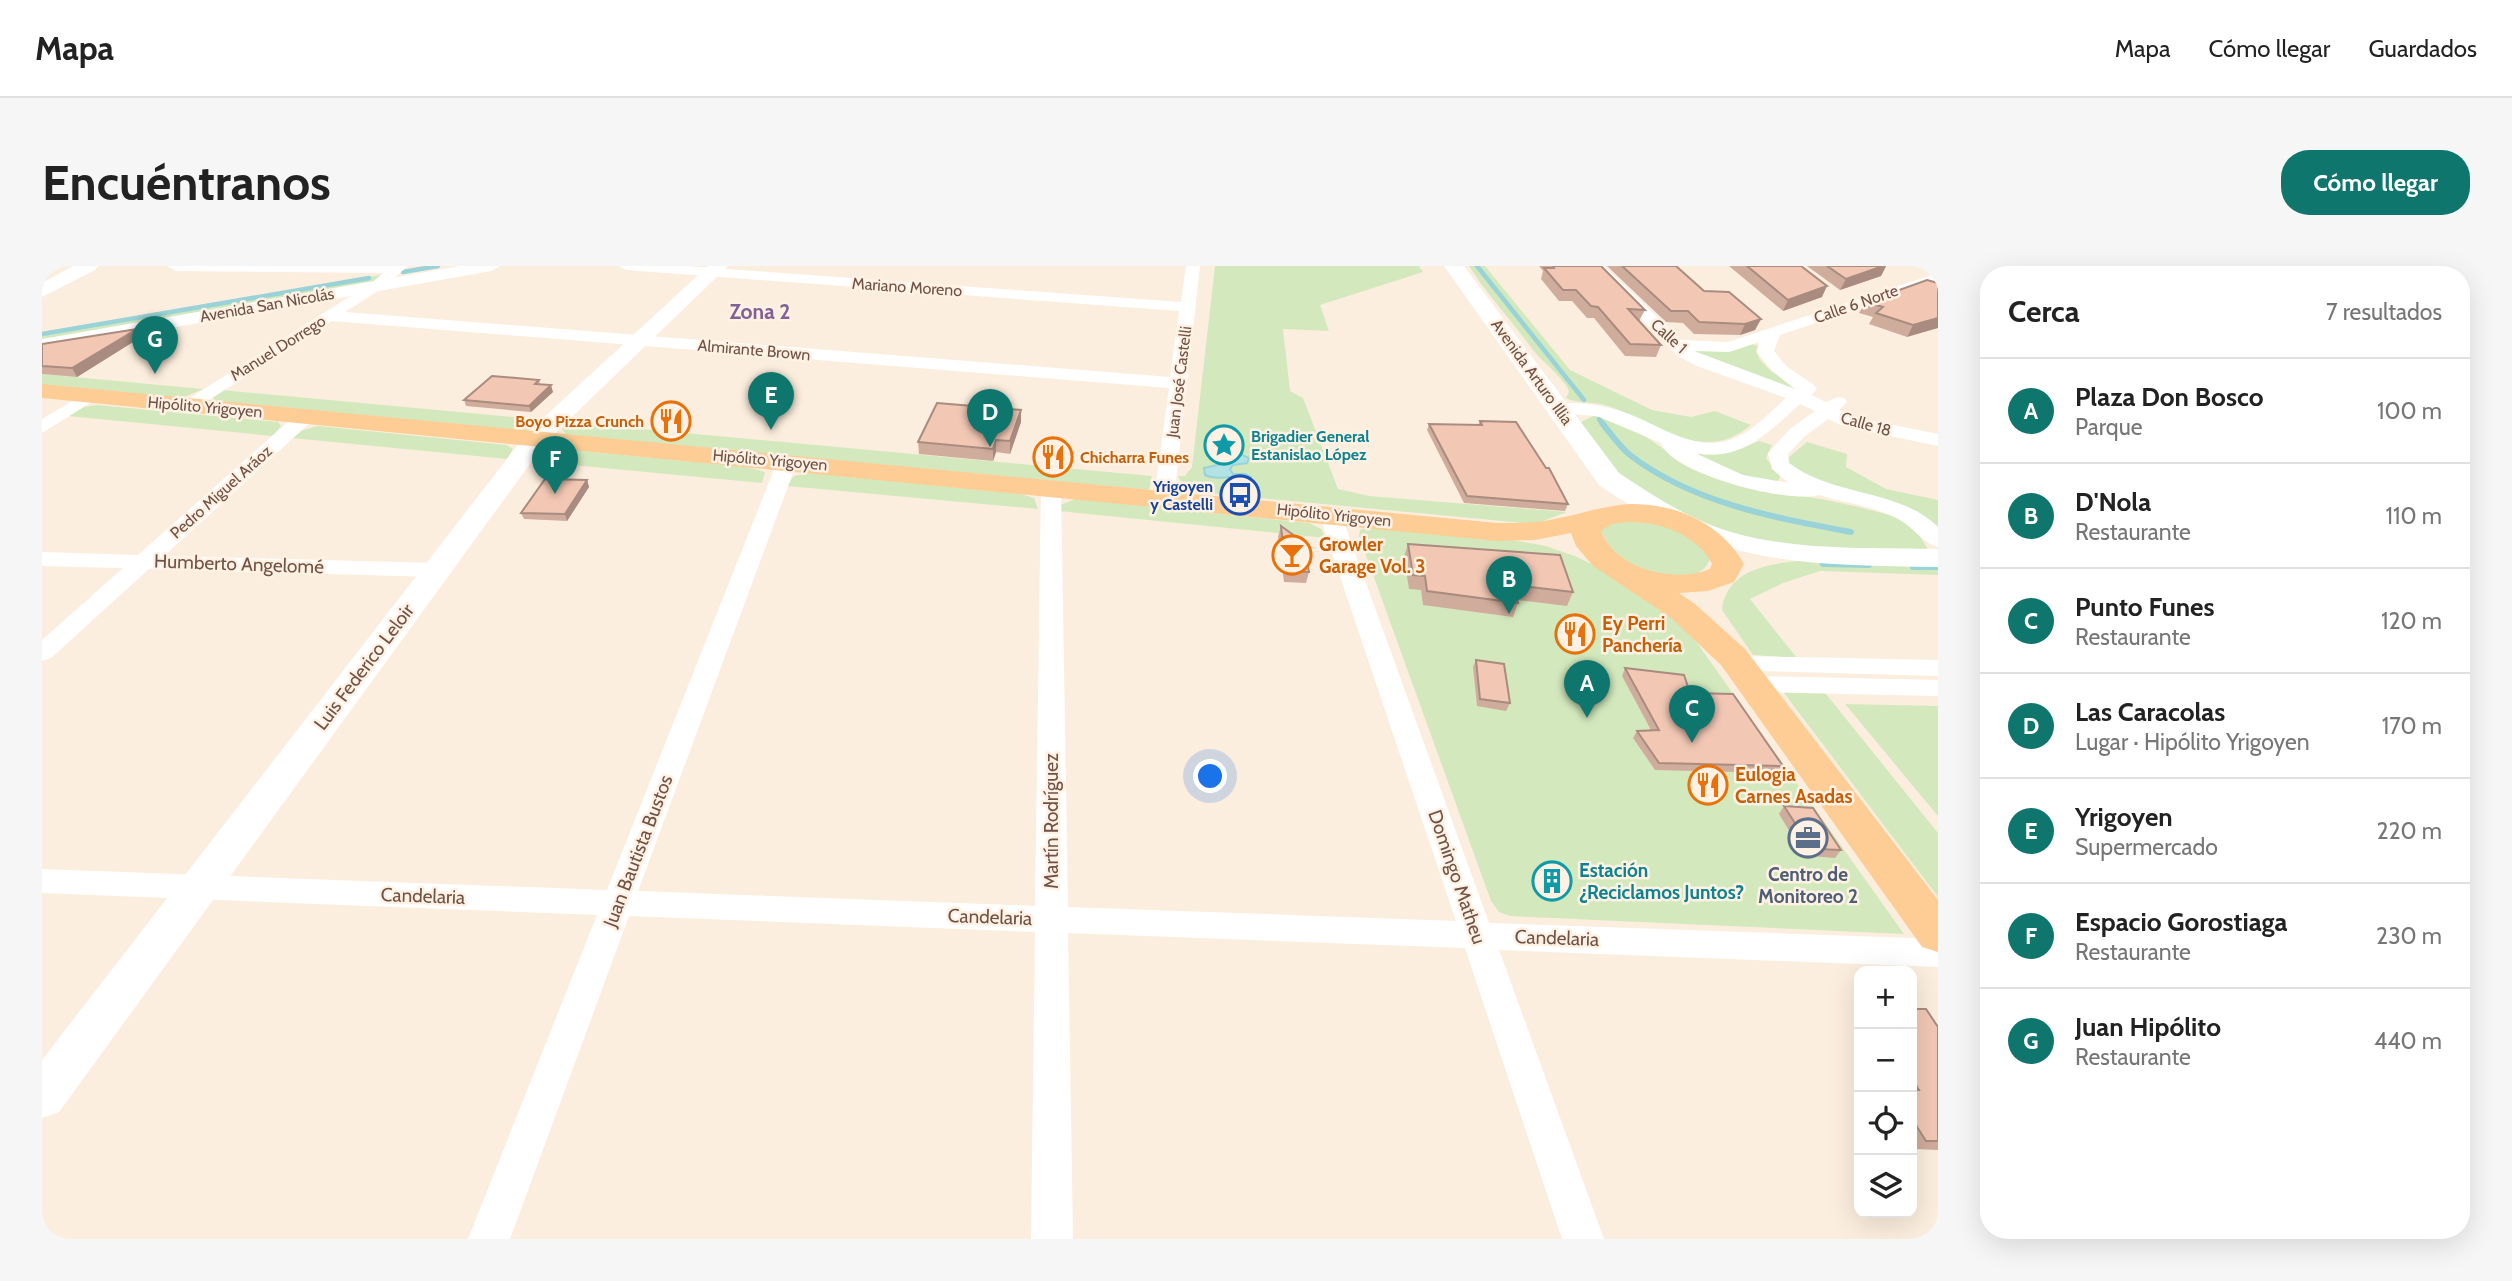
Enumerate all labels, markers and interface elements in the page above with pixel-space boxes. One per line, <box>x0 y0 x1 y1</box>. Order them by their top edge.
text: Mapa <box>35 28 114 68</box>
text: Mapa <box>2115 34 2171 63</box>
text: Cómo llegar <box>2209 34 2330 63</box>
text: Guardados <box>2368 34 2477 63</box>
button: Cómo llegar <box>2281 150 2470 215</box>
text: Encuéntranos <box>42 153 331 212</box>
street label: Mariano Moreno <box>851 274 963 300</box>
street label: Calle 6 Norte <box>1811 281 1901 327</box>
street label: Avenida San Nicolás <box>198 284 336 326</box>
text: Cerca <box>2008 293 2080 330</box>
text: 7 resultados <box>2326 298 2442 326</box>
district label: Zona 2 <box>730 299 790 324</box>
street label: Manuel Dorrego <box>227 311 329 385</box>
street label: Avenida Arturo Illia <box>1487 315 1577 429</box>
street label: Calle 1 <box>1647 315 1691 357</box>
pin: G <box>132 316 178 374</box>
street label: Juan José Castelli <box>1163 325 1195 440</box>
street label: Almirante Brown <box>697 336 811 364</box>
pin: E <box>748 372 794 430</box>
text: Plaza Don Bosco <box>2075 381 2263 413</box>
pin: D <box>967 389 1013 447</box>
street label: Hipólito Yrigoyen <box>147 393 263 421</box>
text: A <box>2024 397 2038 425</box>
text: 100 m <box>2377 397 2442 425</box>
restaurant icon: Boyo Pizza Crunch <box>650 400 692 442</box>
street label: Calle 18 <box>1839 408 1893 440</box>
place label: Boyo Pizza Crunch <box>515 412 644 431</box>
text: Parque <box>2075 413 2142 441</box>
place icon: Brigadier General Estanislao López <box>1203 424 1245 466</box>
place label: Brigadier General Estanislao López <box>1251 427 1369 464</box>
pin: F <box>532 436 578 494</box>
restaurant icon: Chicharra Funes <box>1032 436 1074 478</box>
street label: Pedro Miguel Aráoz <box>166 441 276 543</box>
street label: Hipólito Yrigoyen <box>712 446 828 474</box>
place label: Chicharra Funes <box>1080 448 1189 467</box>
bus stop icon: Yrigoyen y Castelli <box>1219 474 1261 516</box>
place label: Yrigoyen y Castelli <box>1150 477 1213 514</box>
text: D'Nola <box>2075 486 2151 518</box>
street label: Hipólito Yrigoyen <box>1276 500 1392 530</box>
text: B <box>2024 502 2038 530</box>
text: 110 m <box>2386 502 2442 530</box>
text: Restaurante <box>2075 518 2191 546</box>
place label: Growler Garage Vol. 3 <box>1319 533 1426 578</box>
bar icon: Growler Garage Vol. 3 <box>1271 534 1313 576</box>
street label: Humberto Angelomé <box>154 550 325 578</box>
pin: B <box>1486 556 1532 614</box>
text: Punto Funes <box>2075 591 2215 623</box>
street label: Luis Federico Leloir <box>309 599 419 735</box>
text: C <box>2024 607 2038 635</box>
text: 120 m <box>2381 607 2442 635</box>
place label: Ey Perri Panchería <box>1602 612 1683 657</box>
restaurant icon: Ey Perri Panchería <box>1554 613 1596 655</box>
text: Restaurante <box>2075 623 2191 651</box>
pin: A <box>1564 660 1610 718</box>
pin: C <box>1669 685 1715 743</box>
text: Las Caracolas <box>2075 696 2225 728</box>
text: D <box>2023 712 2039 740</box>
text: 170 m <box>2382 712 2442 740</box>
text: Lugar · Hipólito Yrigoyen <box>2075 728 2310 756</box>
street label: Martín Rodríguez <box>1040 753 1063 889</box>
your location <box>1193 759 1227 793</box>
place label: Eulogia Carnes Asadas <box>1735 763 1853 808</box>
restaurant icon: Eulogia Carnes Asadas <box>1687 764 1729 806</box>
street label: Juan Bautista Bustos <box>598 772 678 931</box>
text: Yrigoyen <box>2075 801 2173 833</box>
street label: Domingo Matheu <box>1423 807 1491 947</box>
office icon: Centro de Monitoreo 2 <box>1787 817 1829 859</box>
text: E <box>2024 817 2038 845</box>
text: 220 m <box>2376 817 2442 845</box>
text: Supermercado <box>2075 833 2218 861</box>
place label: Estación ¿Reciclamos Juntos? <box>1579 859 1744 904</box>
building icon: Estación ¿Reciclamos Juntos? <box>1531 860 1573 902</box>
place label: Centro de Monitoreo 2 <box>1758 863 1858 908</box>
street label: Candelaria <box>380 883 466 909</box>
street label: Candelaria <box>947 904 1033 930</box>
text: Espacio Gorostiaga <box>2075 906 2288 938</box>
text: F <box>2025 922 2037 950</box>
text: 230 m <box>2376 922 2442 950</box>
street label: Candelaria <box>1514 925 1600 951</box>
text: Restaurante <box>2075 938 2191 966</box>
map controls <box>1854 966 1917 1218</box>
button: + <box>1854 966 1917 1029</box>
text: Juan Hipólito <box>2075 1011 2221 1043</box>
text: G <box>2023 1027 2039 1055</box>
text: 440 m <box>2374 1027 2442 1055</box>
button: − <box>1854 1029 1917 1092</box>
text: Restaurante <box>2075 1043 2191 1071</box>
button: locate <box>1854 1092 1917 1155</box>
button: layers <box>1854 1155 1917 1218</box>

